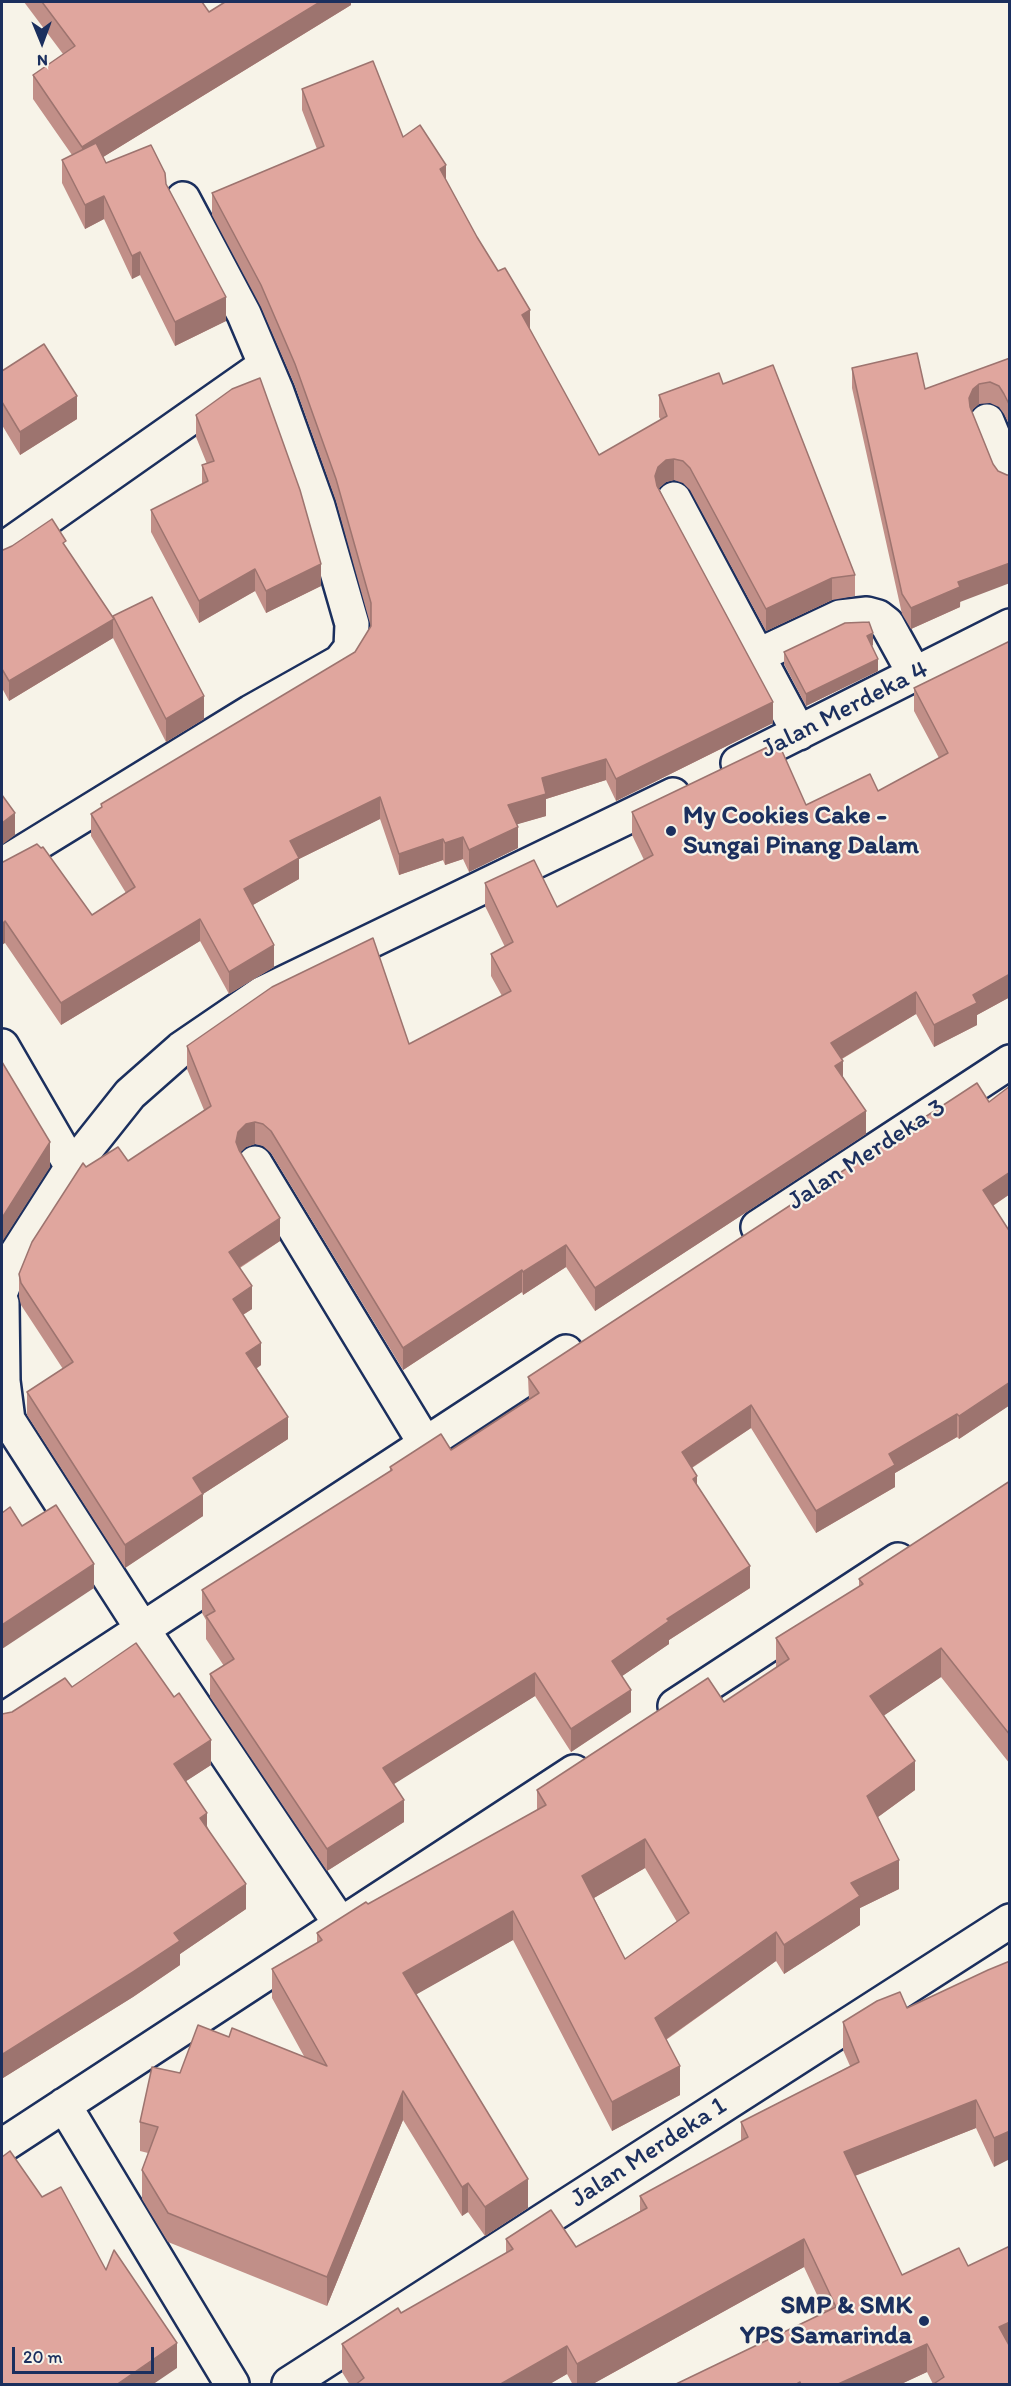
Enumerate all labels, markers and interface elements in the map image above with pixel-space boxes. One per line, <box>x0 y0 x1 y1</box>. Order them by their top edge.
north arrow <box>12 12 72 72</box>
text: N <box>37 51 48 70</box>
street label: Jalan Merdeka 4 <box>756 654 934 766</box>
place label: My Cookies Cake - Sungai Pinang Dalam <box>683 800 919 862</box>
marker: My Cookies Cake - Sungai Pinang Dalam <box>664 824 678 838</box>
street label: Jalan Merdeka 3 <box>782 1092 952 1218</box>
street label: Jalan Merdeka 1 <box>565 2091 733 2215</box>
place label: SMP & SMK YPS Samarinda <box>740 2290 912 2352</box>
marker: SMP & SMK YPS Samarinda <box>917 2314 931 2328</box>
scale bar <box>15 2335 158 2373</box>
text: 20 m <box>23 2346 63 2368</box>

